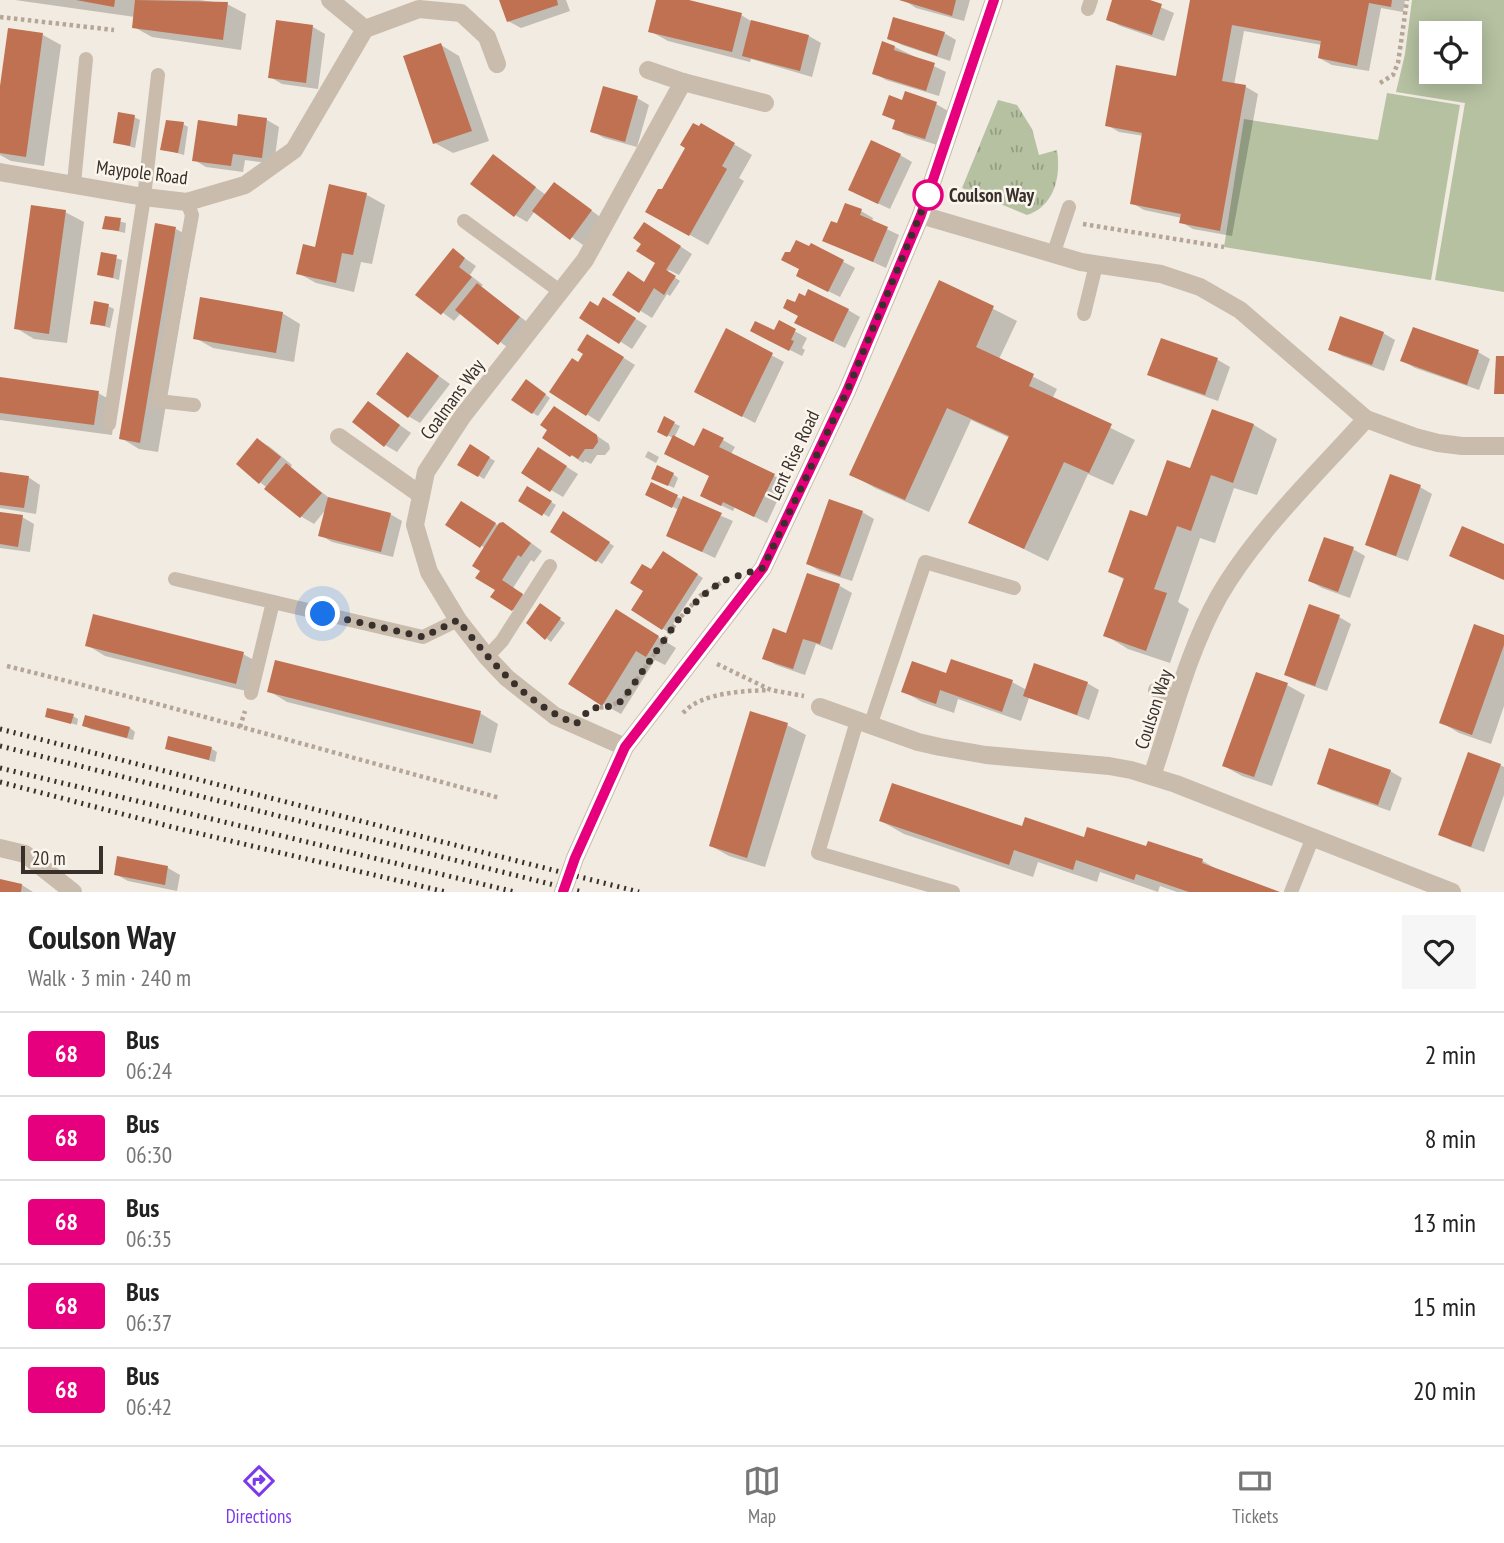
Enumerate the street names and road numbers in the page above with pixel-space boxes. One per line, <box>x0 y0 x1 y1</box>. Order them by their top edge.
street label: Maypole Road <box>95 154 189 190</box>
street label: Coalmans Way <box>415 353 490 444</box>
street label: Lent Rise Road <box>762 406 824 504</box>
street label: Coulson Way <box>1129 665 1177 752</box>

